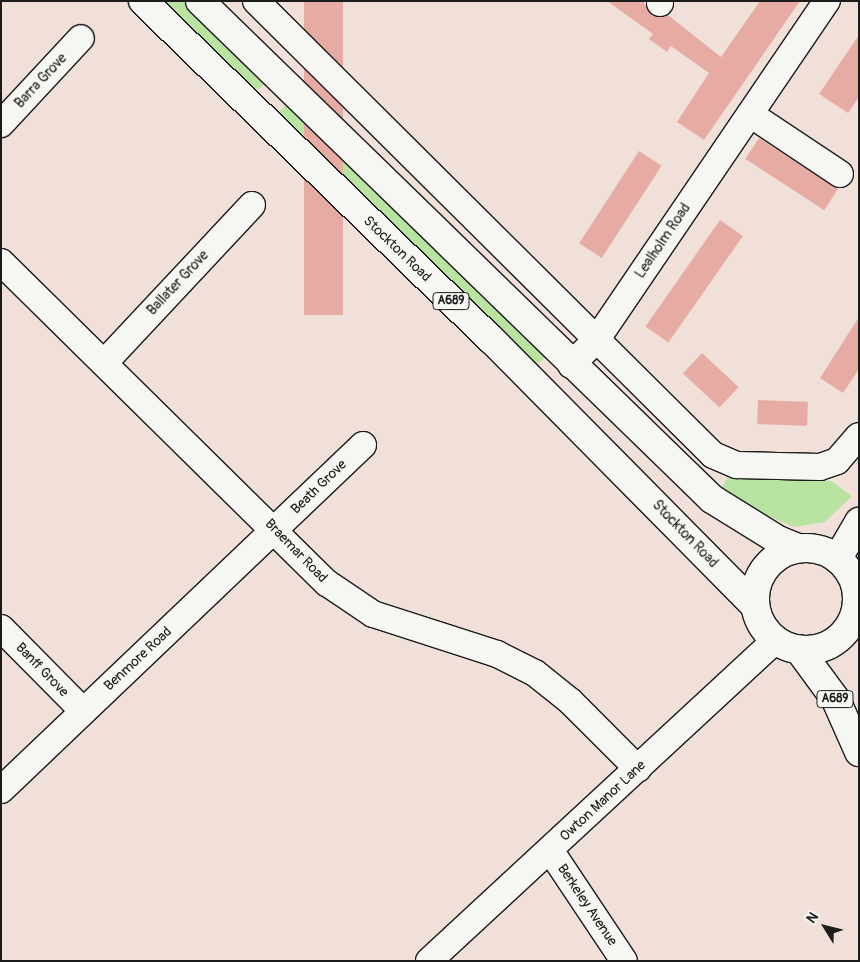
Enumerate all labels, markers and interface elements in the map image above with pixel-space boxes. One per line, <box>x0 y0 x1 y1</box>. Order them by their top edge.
street label: Barra Grove <box>11 50 71 112</box>
street label: Lealholm Road <box>632 200 694 282</box>
street label: Stockton Road <box>360 213 434 285</box>
street label: Ballater Grove <box>144 247 212 319</box>
road number: A689 <box>432 292 470 310</box>
street label: Beath Grove <box>288 456 350 518</box>
street label: Stockton Road <box>649 497 721 571</box>
street label: Braemar Road <box>261 516 331 586</box>
street label: Benmore Road <box>101 624 175 694</box>
street label: Banff Grove <box>12 639 72 701</box>
road number: A689 <box>816 690 854 709</box>
street label: Owton Manor Lane <box>557 757 649 845</box>
street label: Berkeley Avenue <box>554 861 620 949</box>
north arrow <box>800 902 850 952</box>
text: N <box>803 909 822 927</box>

